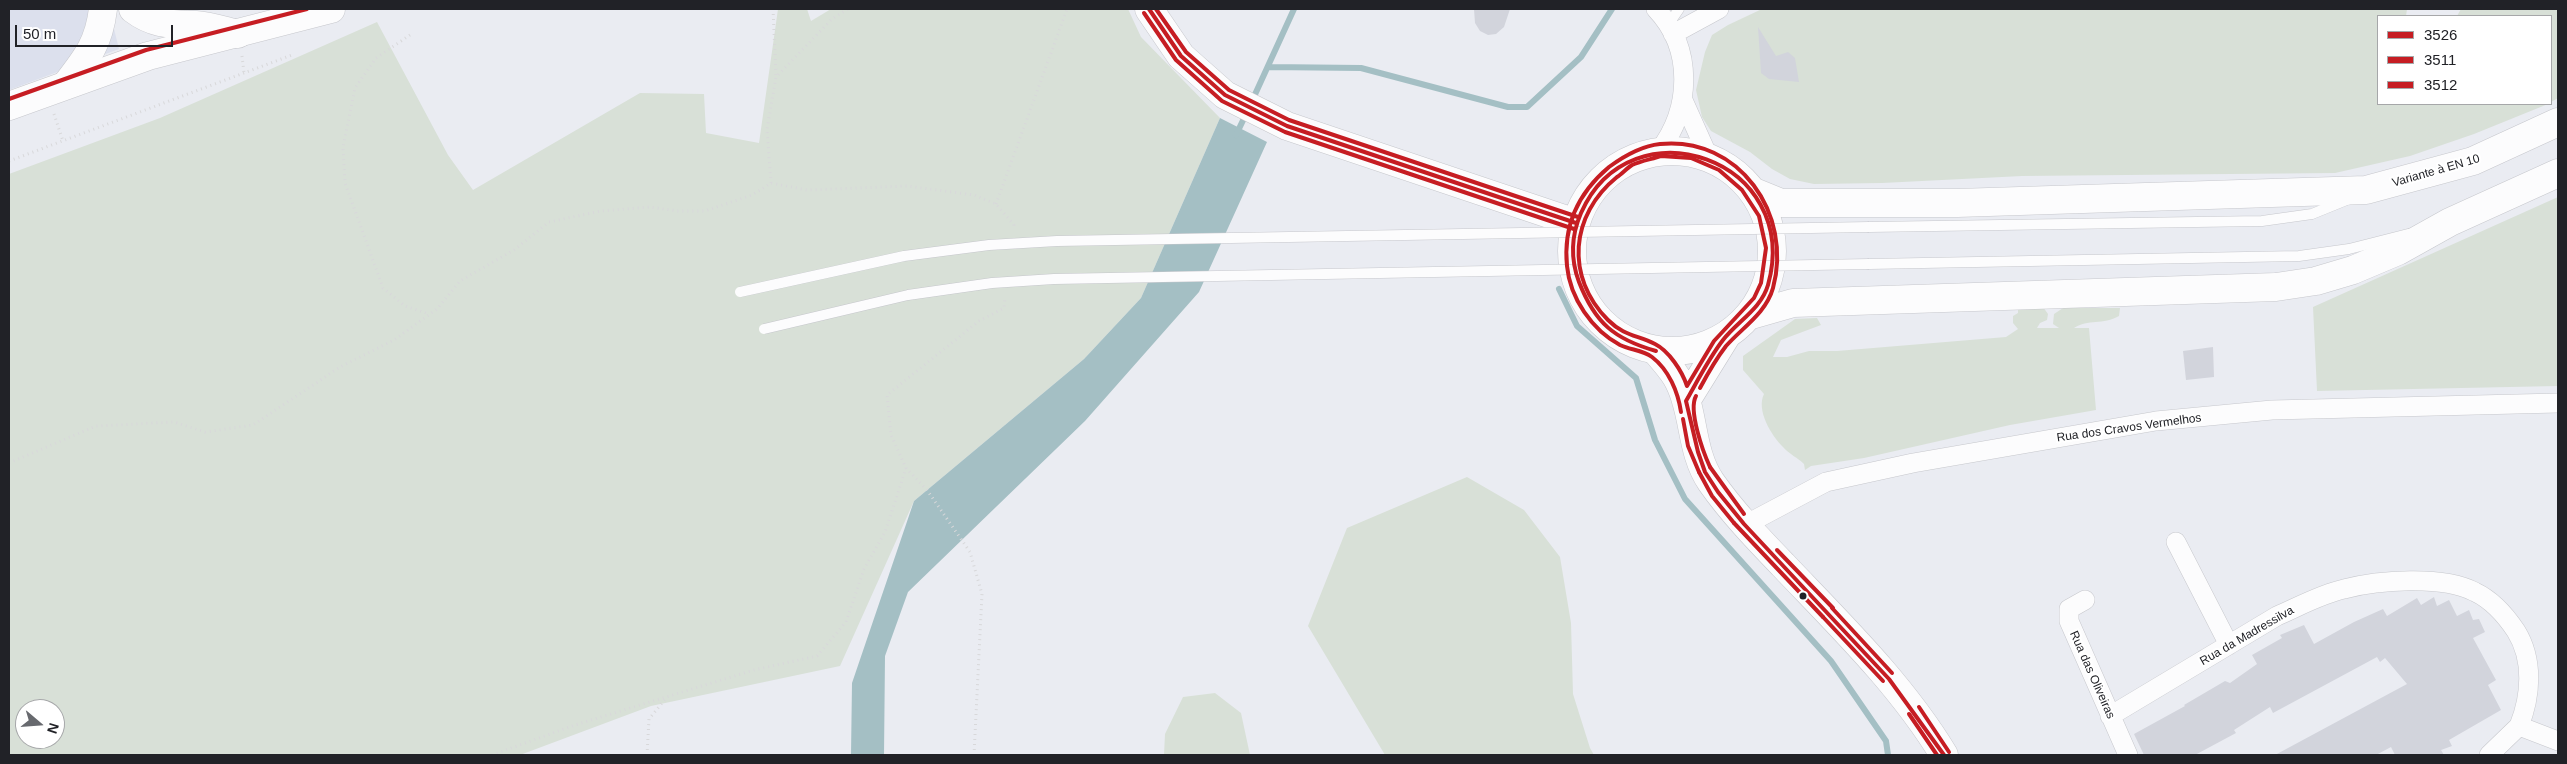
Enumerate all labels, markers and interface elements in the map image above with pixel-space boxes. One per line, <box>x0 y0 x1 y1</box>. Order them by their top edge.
scale bar <box>18 15 175 47</box>
legend <box>2377 15 2552 105</box>
text: 50 m <box>23 25 56 42</box>
text: 3526 <box>2424 26 2457 43</box>
text: 3511 <box>2424 51 2456 68</box>
text: 3512 <box>2424 76 2457 93</box>
street label: Variante à EN 10 <box>2391 152 2481 190</box>
street label: Rua dos Cravos Vermelhos <box>2056 411 2202 445</box>
unlabelled marker <box>1798 591 1808 601</box>
street label: Rua da Madressilva <box>2197 603 2297 669</box>
street label: Rua das Oliveiras <box>2066 629 2118 721</box>
north arrow <box>15 699 65 749</box>
text: N <box>44 721 62 736</box>

